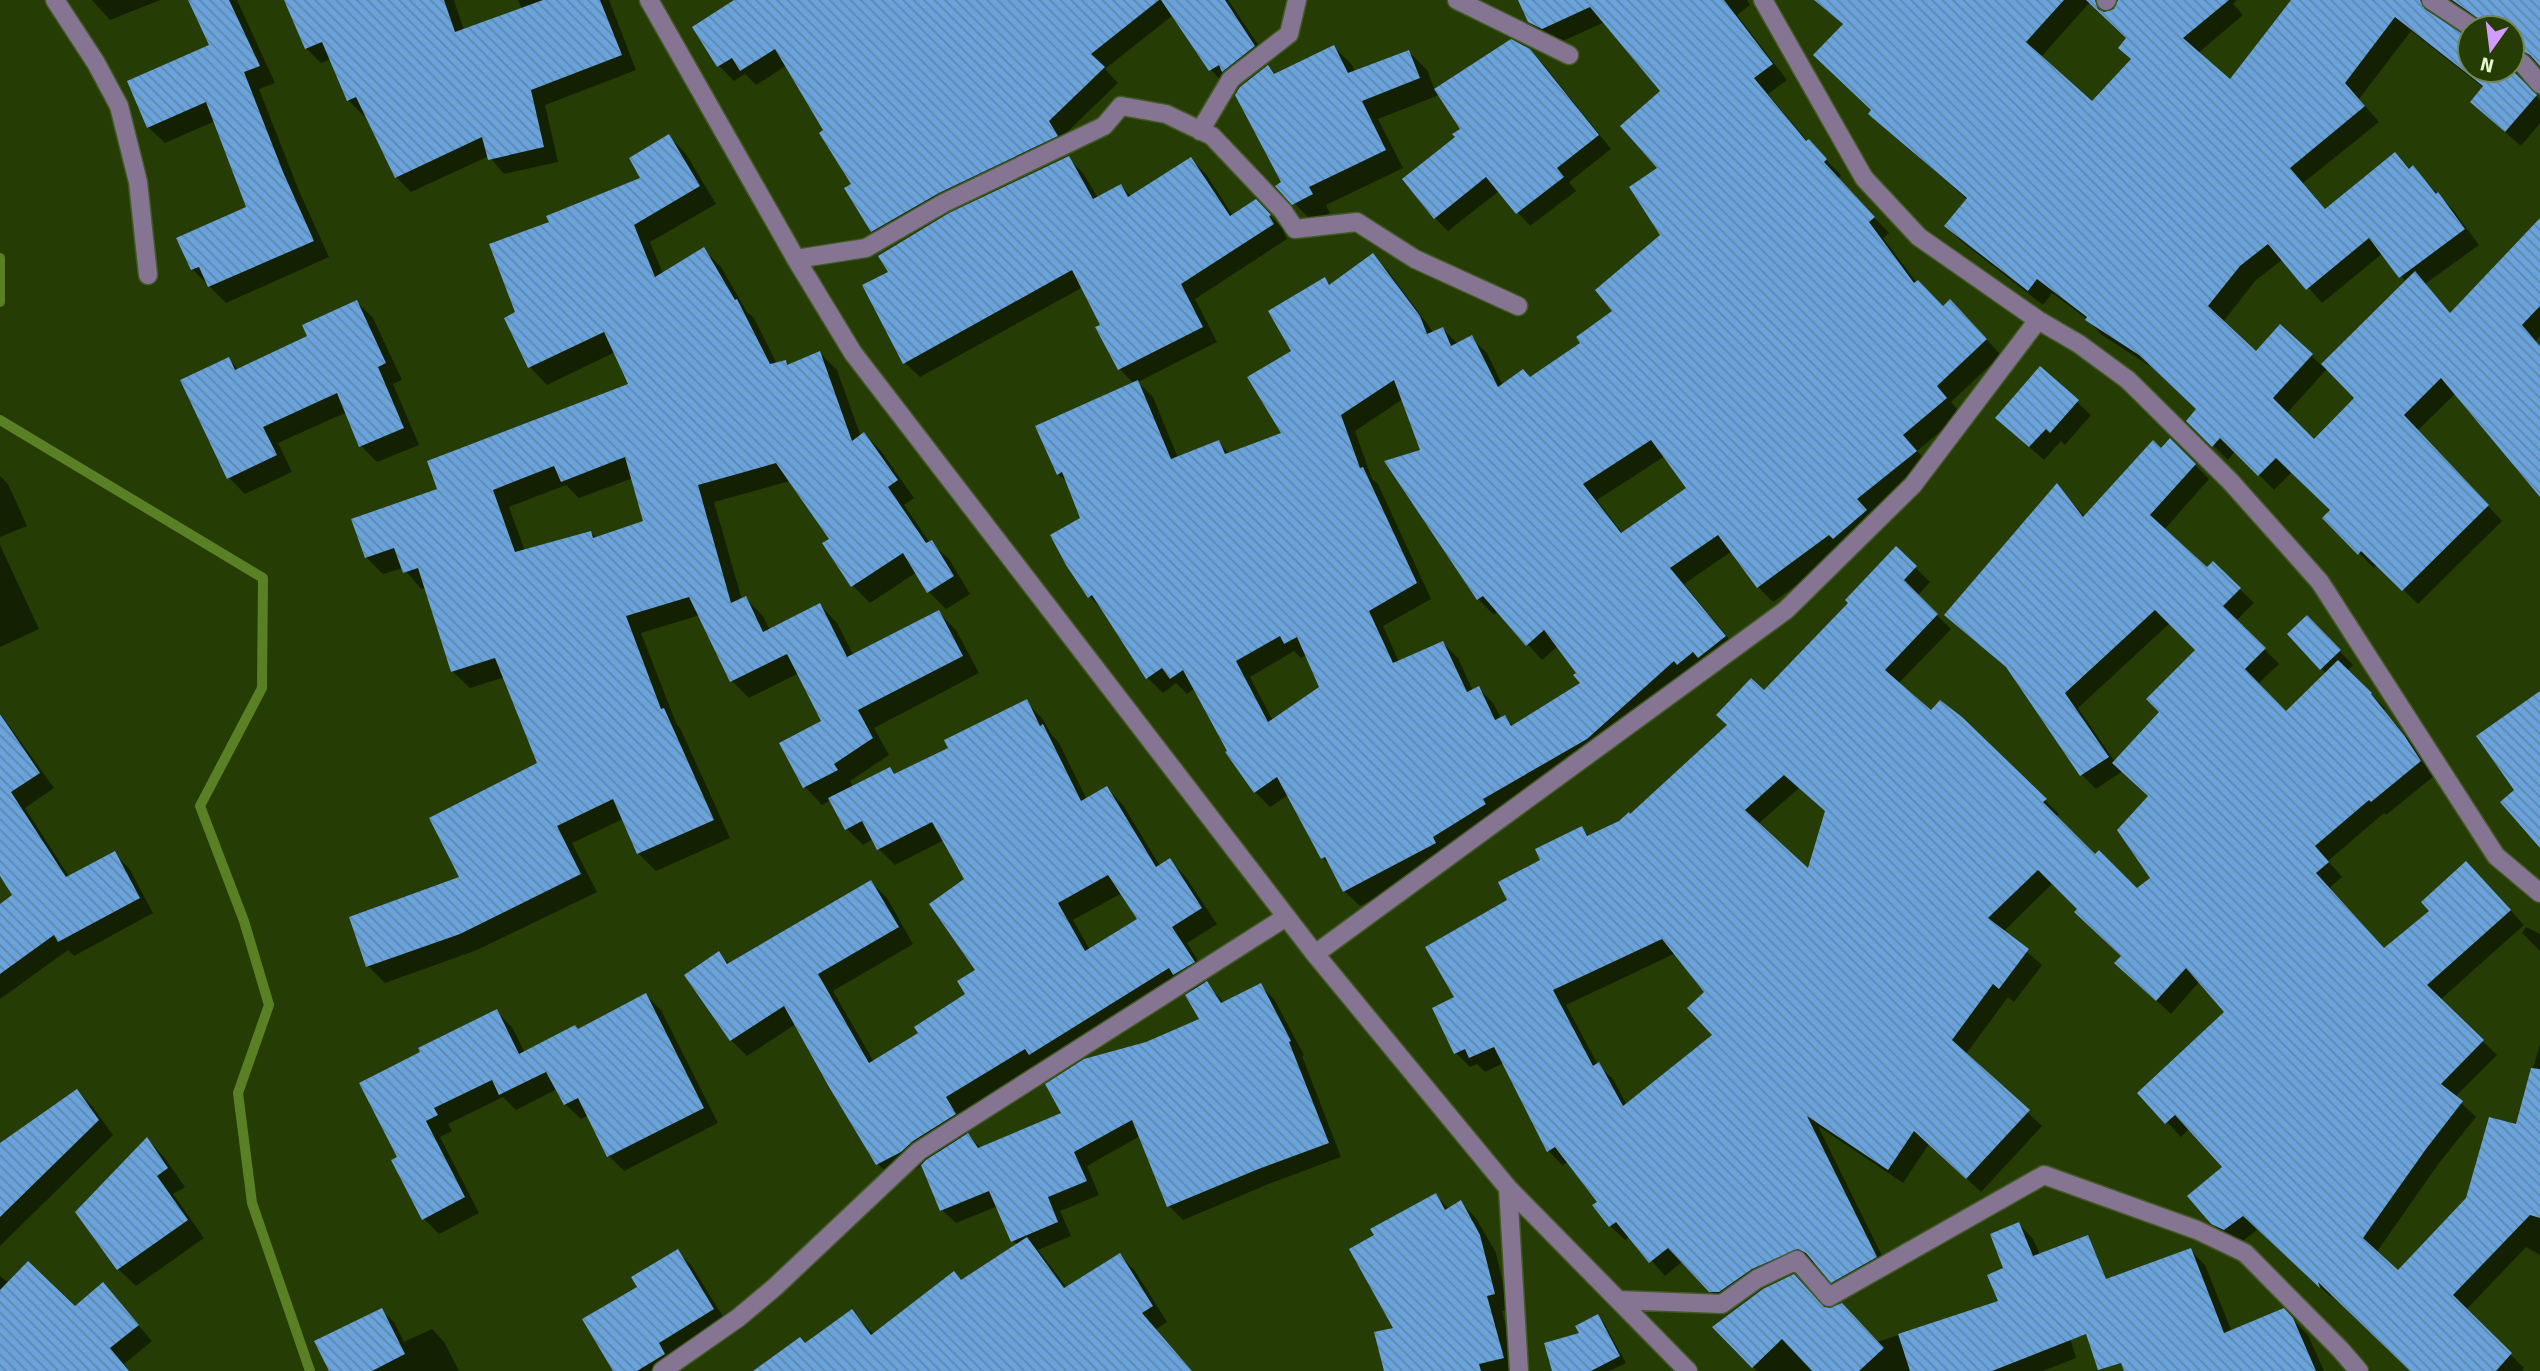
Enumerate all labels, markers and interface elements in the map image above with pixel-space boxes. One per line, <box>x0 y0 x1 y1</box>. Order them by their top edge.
north arrow <box>2456 14 2526 84</box>
text: N <box>2478 51 2496 78</box>

